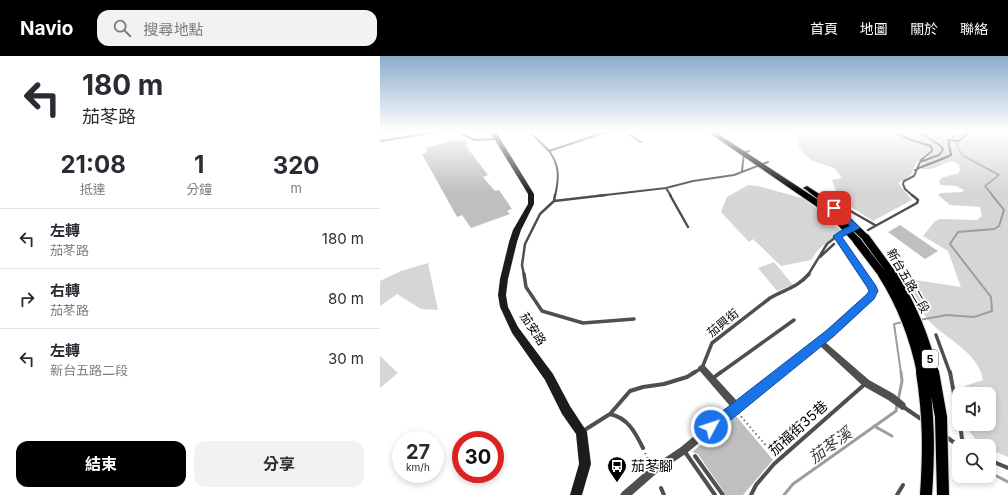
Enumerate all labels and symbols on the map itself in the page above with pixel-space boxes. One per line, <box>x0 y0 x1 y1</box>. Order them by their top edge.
pin <box>817 191 851 225</box>
street label: 新台五路二段 <box>884 246 933 316</box>
street label: 茄興街 <box>704 305 741 340</box>
street label: 茄安路 <box>517 310 550 348</box>
road number: 5 <box>922 350 938 368</box>
street label: 茄福街35巷 <box>765 397 831 458</box>
position arrow <box>690 406 732 448</box>
water label: 茄苳溪 <box>805 422 857 467</box>
speed limit sign: 30 <box>452 431 504 483</box>
bus stop icon: 茄苳腳 <box>606 455 628 483</box>
place label: 茄苳腳 <box>631 457 673 474</box>

